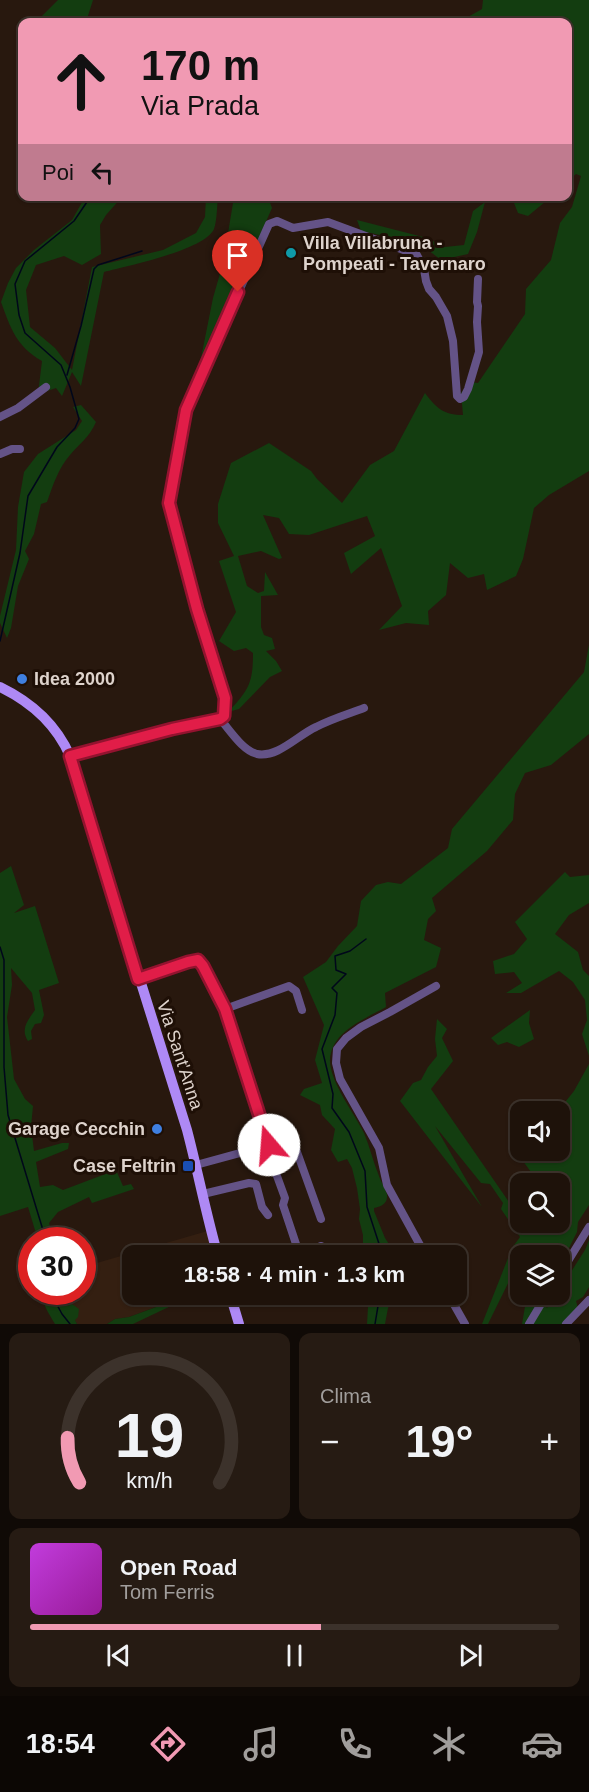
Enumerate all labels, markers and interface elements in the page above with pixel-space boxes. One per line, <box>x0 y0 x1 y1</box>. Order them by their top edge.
icon: ahead <box>42 42 120 120</box>
text: 170 m <box>141 42 260 89</box>
text: Via Prada <box>141 91 259 121</box>
icon: left <box>86 156 119 189</box>
text: Poi <box>42 160 74 185</box>
pin <box>212 230 263 292</box>
place label: Villa Villabruna - Pompeati - Tavernaro <box>303 233 486 274</box>
icon: arrive <box>221 239 254 272</box>
marker: Villa Villabruna - Pompeati - Tavernaro <box>284 246 298 260</box>
place label: Idea 2000 <box>34 669 115 689</box>
marker: Idea 2000 <box>15 672 29 686</box>
street label: Via Sant'Anna <box>153 998 207 1113</box>
map controls <box>510 1101 570 1305</box>
button: sound <box>510 1101 570 1161</box>
position arrow <box>237 1113 301 1177</box>
place label: Garage Cecchin <box>8 1119 145 1139</box>
marker: Garage Cecchin <box>150 1122 164 1136</box>
place label: Case Feltrin <box>73 1156 176 1176</box>
marker: Case Feltrin <box>181 1159 195 1173</box>
button: search <box>510 1173 570 1233</box>
speed limit sign: 30 <box>18 1227 96 1305</box>
button: layers <box>510 1245 570 1305</box>
text: 18:58 · 4 min · 1.3 km <box>184 1262 405 1287</box>
text: Clima <box>320 1385 371 1407</box>
text: 19 <box>115 1401 184 1470</box>
text: 19° <box>405 1416 474 1467</box>
text: − <box>320 1423 339 1460</box>
text: + <box>540 1423 559 1460</box>
text: km/h <box>126 1469 173 1493</box>
text: Open Road <box>120 1555 237 1580</box>
text: Tom Ferris <box>120 1581 214 1603</box>
icon: previous <box>102 1639 135 1672</box>
icon: pause <box>278 1639 311 1672</box>
icon: next <box>454 1639 487 1672</box>
icon: directions <box>147 1723 189 1765</box>
icon: music <box>240 1723 282 1765</box>
icon: phone <box>334 1723 376 1765</box>
icon: climate <box>428 1723 470 1765</box>
icon: car <box>521 1723 563 1765</box>
text: 18:54 <box>26 1729 95 1759</box>

